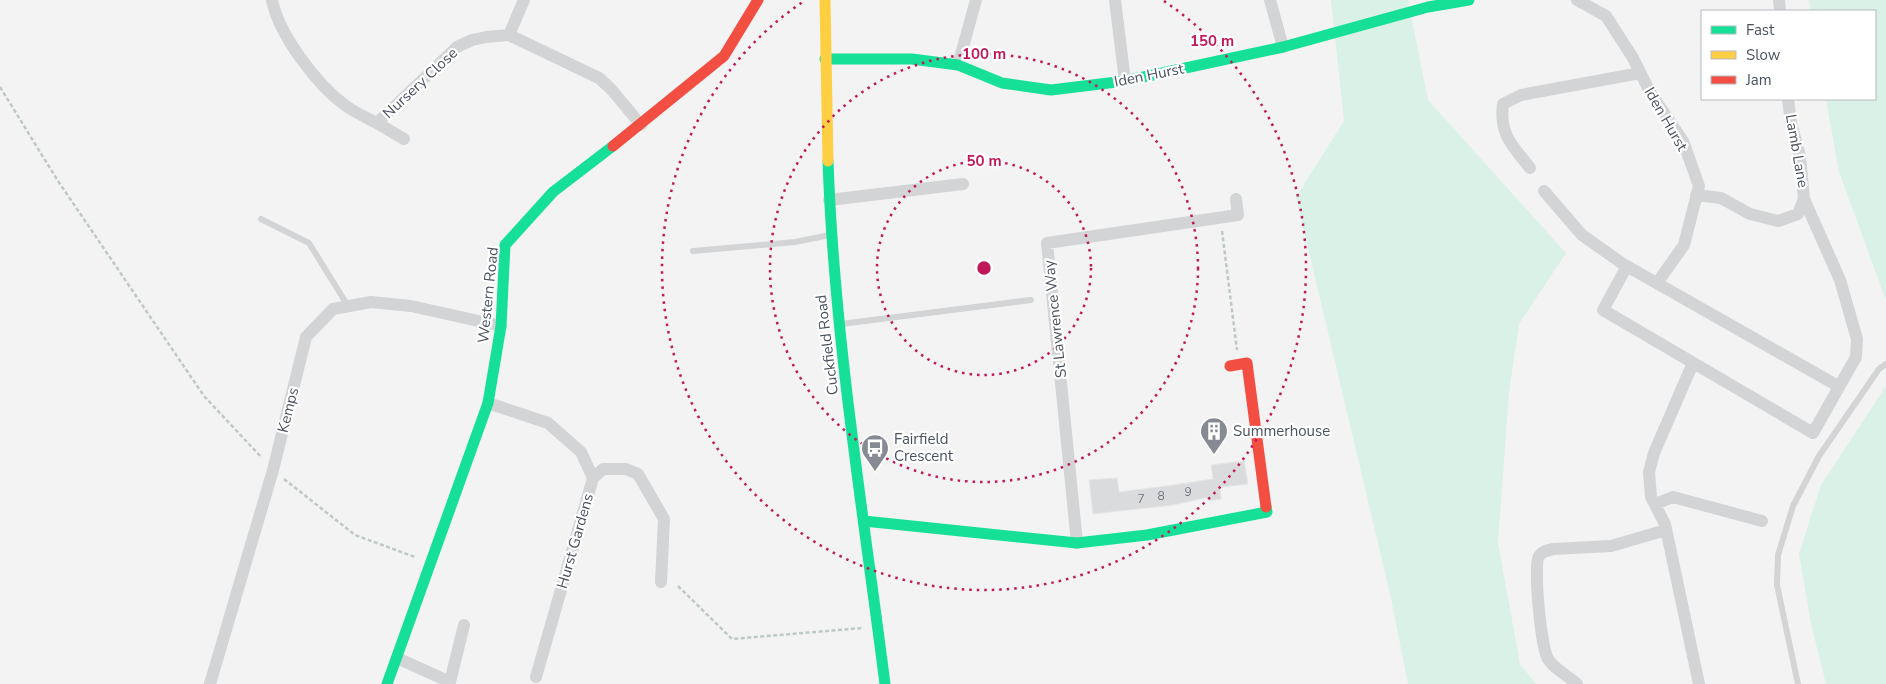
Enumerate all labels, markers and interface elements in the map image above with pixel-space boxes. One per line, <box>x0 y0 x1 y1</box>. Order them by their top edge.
legend <box>1701 10 1876 100</box>
text: Fast <box>1746 20 1775 40</box>
text: 150 m <box>1190 31 1234 51</box>
street label: Nursery Close <box>378 43 462 123</box>
text: 100 m <box>962 44 1006 64</box>
text: Slow <box>1746 45 1781 65</box>
street label: Iden Hurst <box>1113 58 1186 92</box>
text: Jam <box>1745 70 1772 90</box>
street label: Iden Hurst <box>1640 83 1693 155</box>
street label: Lamb Lane <box>1781 113 1813 189</box>
text: 50 m <box>966 151 1002 171</box>
street label: Western Road <box>473 246 503 344</box>
centre of rings <box>975 259 993 277</box>
street label: St Lawrence Way <box>1039 259 1071 379</box>
street label: Cuckfield Road <box>811 294 843 396</box>
street label: Kemps <box>273 385 303 435</box>
building icon: Summerhouse <box>1199 416 1229 455</box>
place label: Summerhouse <box>1233 421 1330 441</box>
place label: Fairfield Crescent <box>894 429 954 466</box>
bus stop icon: Fairfield Crescent <box>860 433 890 472</box>
house number: 9 <box>1184 484 1192 500</box>
house number: 8 <box>1157 488 1165 504</box>
street label: Hurst Gardens <box>552 491 598 591</box>
house number: 7 <box>1137 491 1145 507</box>

